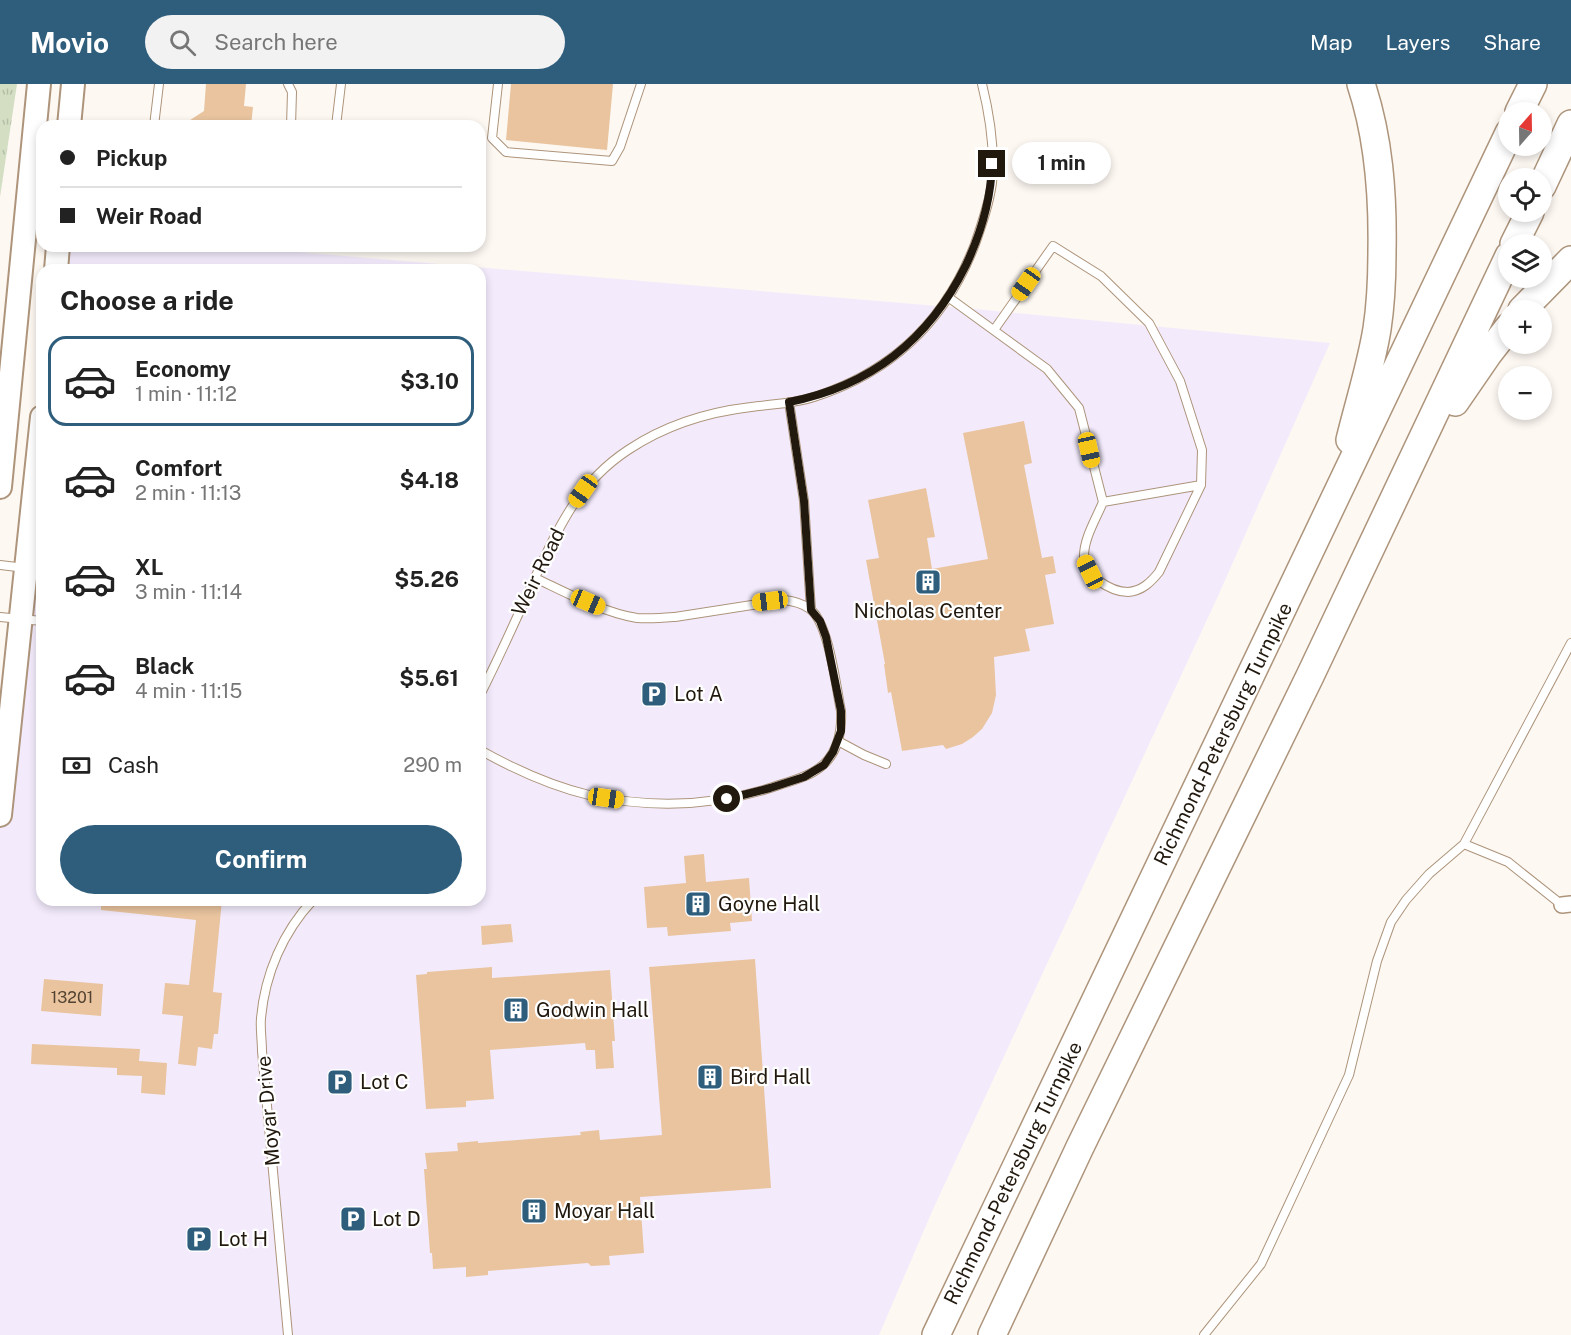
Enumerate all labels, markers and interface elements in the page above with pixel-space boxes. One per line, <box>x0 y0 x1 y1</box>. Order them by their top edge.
search box <box>145 15 565 69</box>
text: Movio <box>30 26 109 59</box>
icon: search <box>166 26 199 59</box>
text: Search here <box>214 29 338 55</box>
text: Map <box>1310 30 1353 55</box>
text: Layers <box>1386 30 1450 55</box>
text: Share <box>1483 30 1541 55</box>
north arrow <box>1498 102 1552 156</box>
map controls <box>1498 102 1552 420</box>
callout: 1 min <box>1013 143 1112 185</box>
text: Pickup <box>96 145 167 171</box>
route end <box>978 150 1005 177</box>
text: 1 min <box>1037 151 1086 175</box>
button: locate <box>1498 168 1552 222</box>
text: Weir Road <box>96 203 202 229</box>
button: layers <box>1498 234 1552 288</box>
car <box>1008 264 1044 304</box>
text: Choose a ride <box>60 284 234 316</box>
button: + <box>1498 300 1552 354</box>
icon: car <box>63 354 117 408</box>
text: Economy <box>135 356 231 382</box>
button: − <box>1498 366 1552 420</box>
text: $3.10 <box>400 368 459 394</box>
text: 1 min · 11:12 <box>135 382 237 406</box>
car <box>1076 430 1102 470</box>
icon: car <box>63 453 117 507</box>
text: Comfort <box>135 455 222 481</box>
text: $4.18 <box>399 467 459 493</box>
car <box>565 471 601 511</box>
text: 2 min · 11:13 <box>135 481 241 505</box>
street label: Weir Road <box>506 524 570 620</box>
icon: car <box>63 552 117 606</box>
car <box>1074 552 1106 592</box>
text: XL <box>135 554 163 580</box>
text: $5.26 <box>394 566 459 592</box>
building icon: Nicholas Center <box>913 567 943 597</box>
text: 3 min · 11:14 <box>135 580 242 604</box>
car <box>568 587 608 617</box>
car <box>751 590 789 612</box>
place label: Nicholas Center <box>854 599 1002 623</box>
street label: Richmond-Petersburg Turnpike <box>1149 599 1297 869</box>
icon: car <box>63 651 117 705</box>
text: Black <box>135 653 194 679</box>
text: $5.61 <box>399 665 459 691</box>
text: 4 min · 11:15 <box>135 679 242 703</box>
parking icon: Lot A <box>639 679 669 709</box>
place label: Lot A <box>674 682 723 706</box>
icon: cash <box>60 749 93 782</box>
text: Cash <box>108 752 159 778</box>
text: 290 m <box>403 753 462 777</box>
route start <box>713 785 740 812</box>
car <box>587 787 625 809</box>
button: Confirm <box>60 825 462 894</box>
building icon: Goyne Hall <box>683 889 713 919</box>
place label: Goyne Hall <box>718 892 820 916</box>
house number: 13201 <box>51 988 93 1007</box>
building icon: Godwin Hall <box>501 995 531 1025</box>
place label: Godwin Hall <box>536 998 649 1022</box>
street label: Richmond-Petersburg Turnpike <box>939 1038 1087 1308</box>
street label: Moyar Drive <box>251 1055 285 1167</box>
building icon: Bird Hall <box>695 1062 725 1092</box>
place label: Bird Hall <box>730 1065 811 1089</box>
parking icon: Lot C <box>325 1067 355 1097</box>
place label: Lot C <box>360 1070 408 1094</box>
building icon: Moyar Hall <box>519 1196 549 1226</box>
place label: Moyar Hall <box>554 1199 655 1223</box>
parking icon: Lot D <box>338 1204 368 1234</box>
place label: Lot D <box>372 1207 421 1231</box>
parking icon: Lot H <box>184 1224 214 1254</box>
place label: Lot H <box>218 1227 268 1251</box>

